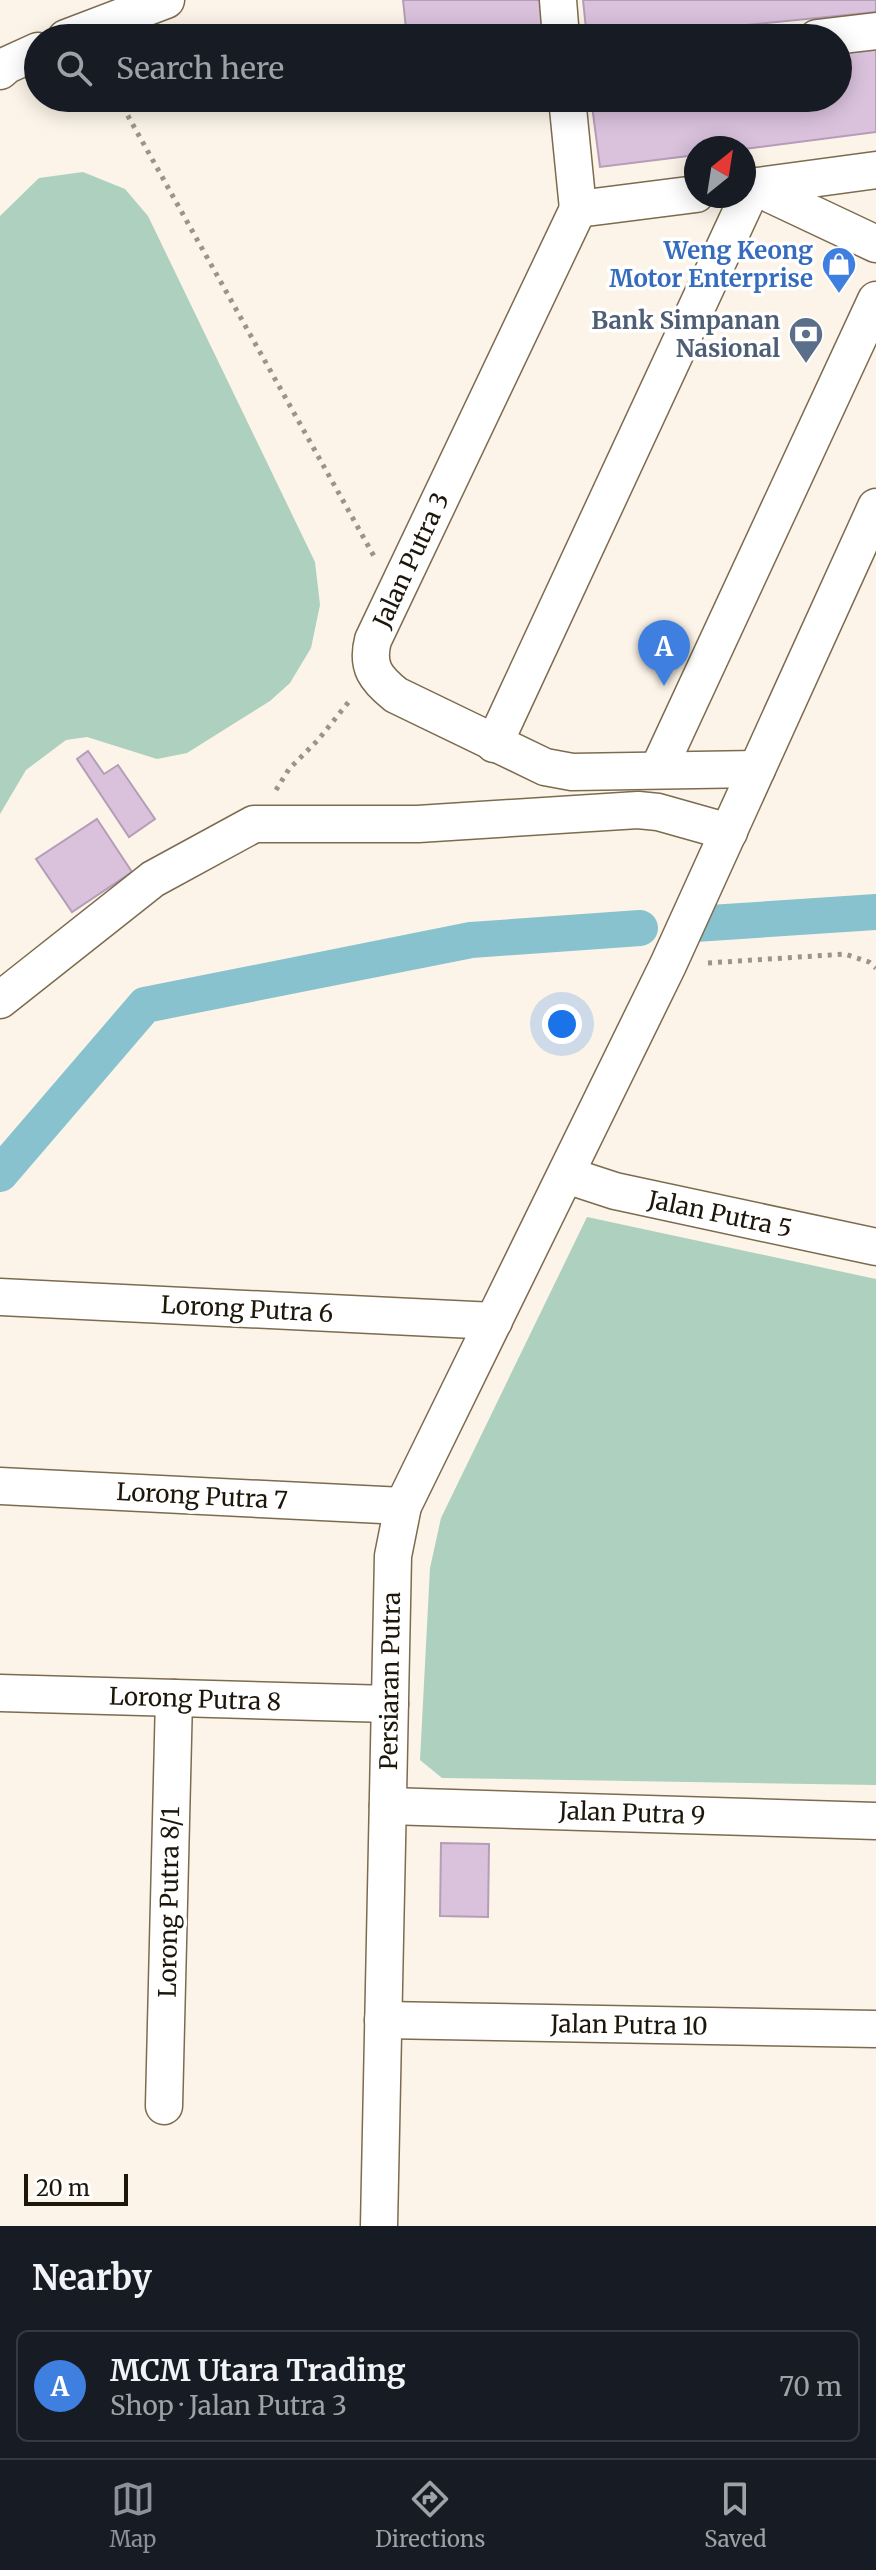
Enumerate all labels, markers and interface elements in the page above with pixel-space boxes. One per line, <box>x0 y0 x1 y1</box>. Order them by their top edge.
search box <box>24 24 852 112</box>
icon: search <box>52 46 96 90</box>
text: Search here <box>116 49 284 87</box>
north arrow <box>684 136 756 208</box>
place label: Weng Keong Motor Enterprise <box>609 235 813 294</box>
shop icon: Weng Keong Motor Enterprise <box>820 245 858 295</box>
place label: Bank Simpanan Nasional <box>591 305 780 364</box>
bank icon: Bank Simpanan Nasional <box>787 315 825 365</box>
street label: Jalan Putra 3 <box>366 487 456 634</box>
pin: A <box>638 620 690 686</box>
your location <box>542 1004 582 1044</box>
street label: Jalan Putra 5 <box>644 1183 795 1244</box>
street label: Lorong Putra 6 <box>160 1289 334 1329</box>
street label: Lorong Putra 7 <box>116 1476 288 1516</box>
street label: Persiaran Putra <box>373 1591 407 1770</box>
street label: Lorong Putra 8 <box>108 1681 282 1717</box>
street label: Jalan Putra 9 <box>557 1795 706 1831</box>
street label: Lorong Putra 8/1 <box>152 1806 186 1998</box>
street label: Jalan Putra 10 <box>549 2008 708 2042</box>
scale bar <box>24 2170 128 2206</box>
text: 20 m <box>36 2174 90 2202</box>
text: Nearby <box>32 2257 152 2299</box>
text: MCM Utara Trading <box>110 2351 406 2389</box>
text: A <box>51 2370 69 2403</box>
text: 70 m <box>779 2370 842 2403</box>
text: Shop · Jalan Putra 3 <box>110 2389 347 2422</box>
tab: Map <box>109 2477 156 2553</box>
tab: Directions <box>375 2477 485 2553</box>
tab: Saved <box>704 2477 767 2553</box>

